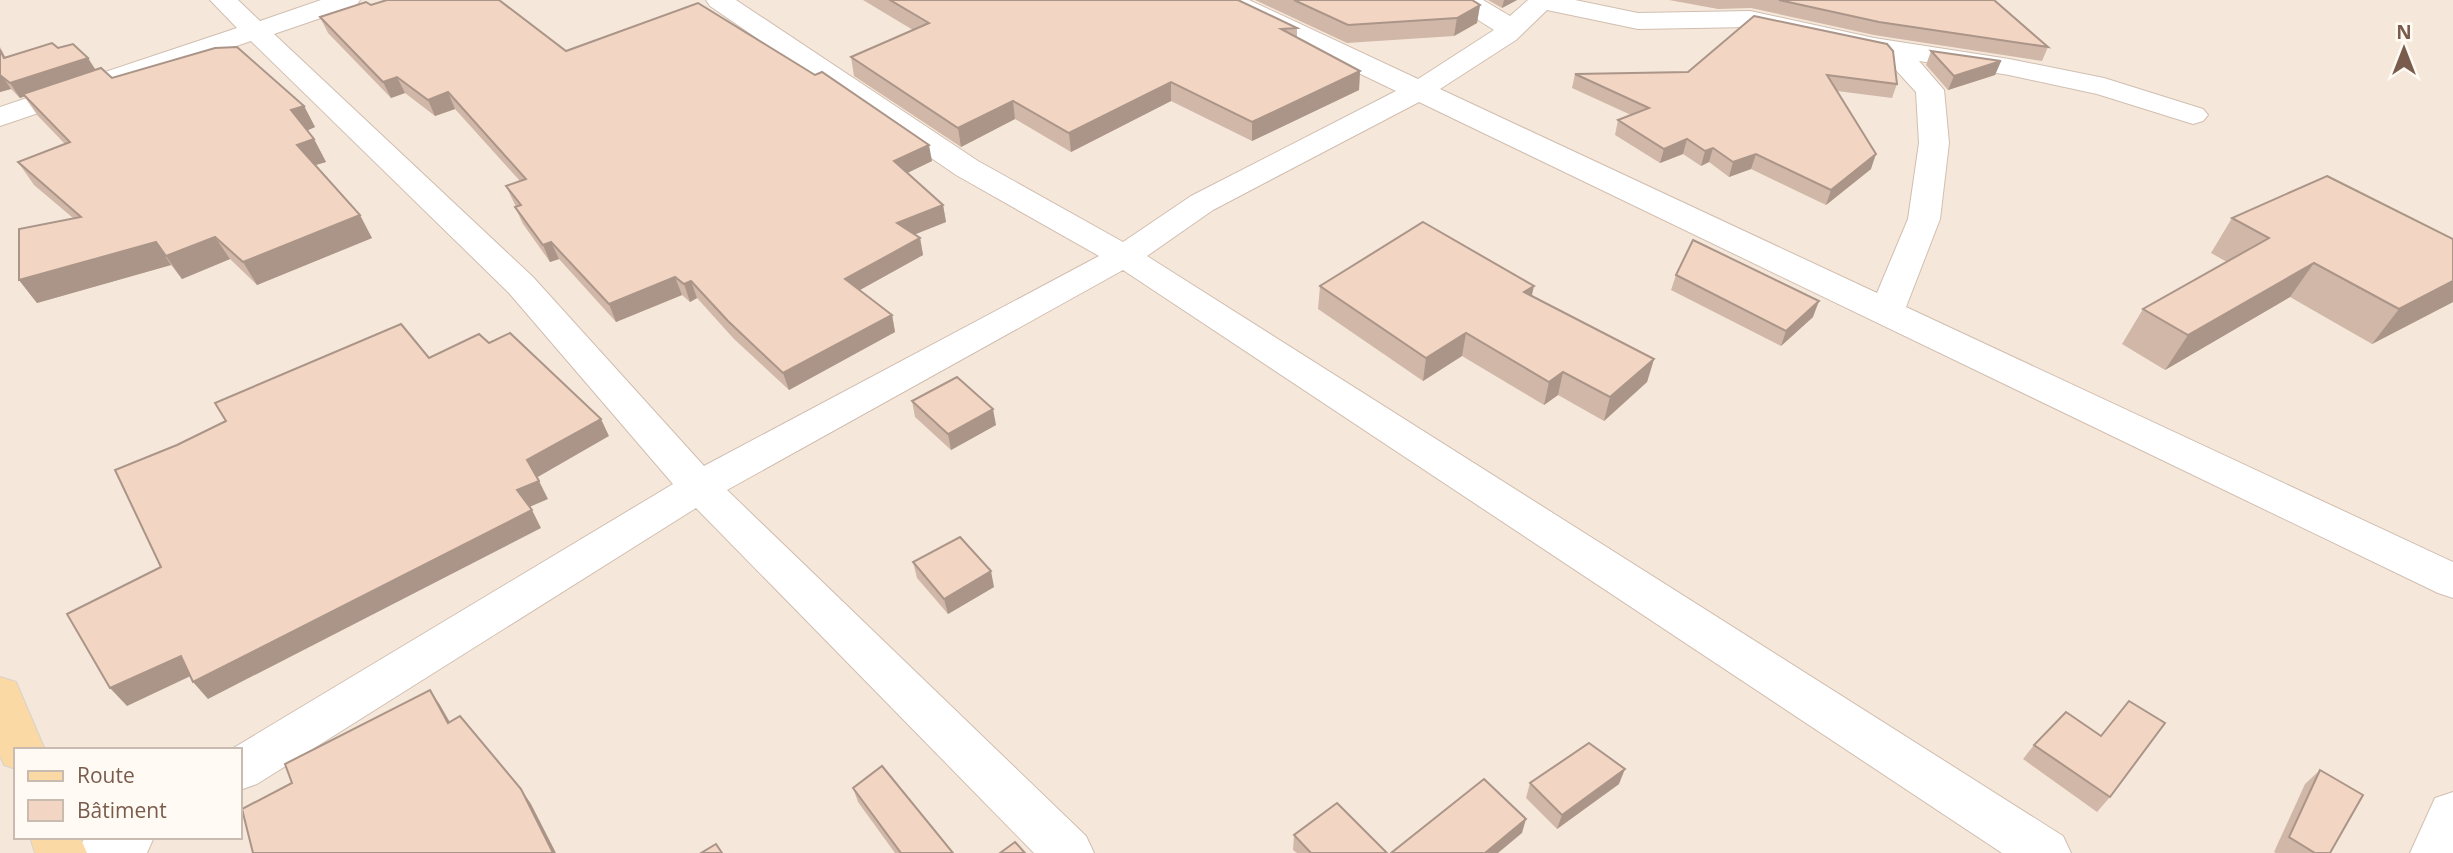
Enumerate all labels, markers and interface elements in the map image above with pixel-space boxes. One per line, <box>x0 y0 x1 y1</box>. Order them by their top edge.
north arrow <box>2369 14 2439 84</box>
text: N <box>2396 19 2412 45</box>
legend <box>14 748 242 839</box>
text: Route <box>77 761 135 789</box>
text: Bâtiment <box>77 796 167 824</box>

